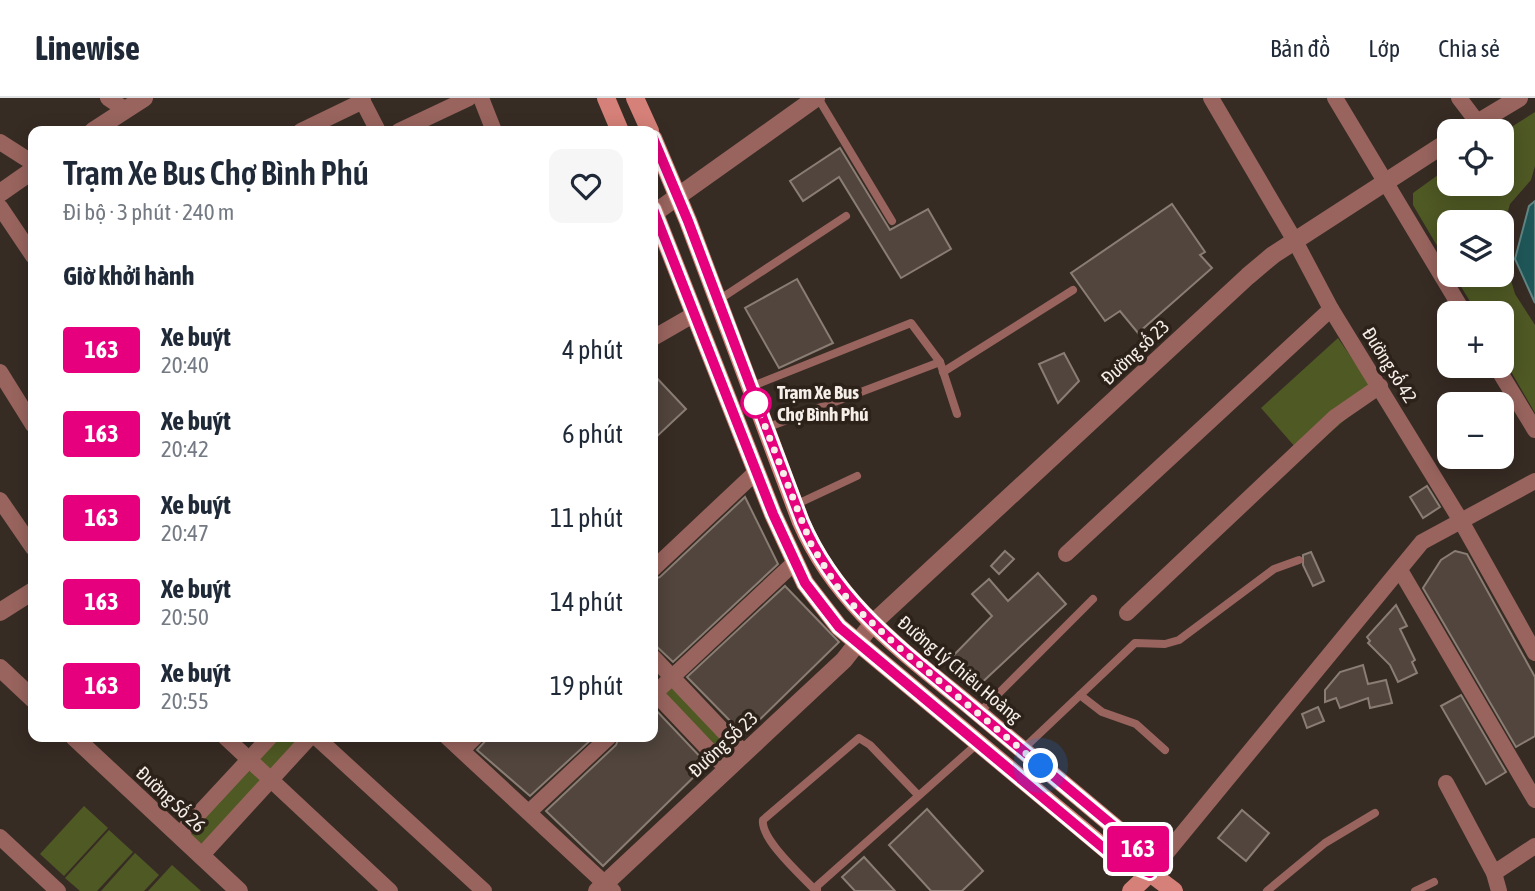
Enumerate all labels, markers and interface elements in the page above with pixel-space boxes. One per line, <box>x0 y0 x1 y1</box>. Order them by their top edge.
text: Linewise <box>35 29 140 67</box>
text: Bản đồ <box>1270 35 1330 62</box>
text: Lớp <box>1368 35 1400 62</box>
text: Chia sẻ <box>1438 35 1500 62</box>
map controls <box>1437 119 1514 469</box>
button: locate <box>1437 119 1514 196</box>
button: heart <box>549 149 623 223</box>
text: Trạm Xe Bus Chợ Bình Phú <box>63 154 369 192</box>
text: Đi bộ · 3 phút · 240 m <box>63 199 234 225</box>
button: layers <box>1437 210 1514 287</box>
text: Giờ khởi hành <box>63 261 194 291</box>
button: + <box>1437 301 1514 378</box>
street label: Đường số 23 <box>1096 315 1174 389</box>
text: Xe buýt <box>161 322 231 352</box>
street label: Đường số 42 <box>1358 323 1422 407</box>
text: 4 phút <box>562 335 623 365</box>
text: 163 <box>85 336 118 363</box>
text: 20:40 <box>161 352 209 378</box>
place label: Trạm Xe Bus Chợ Bình Phú <box>777 381 868 425</box>
marker: Trạm Xe Bus Chợ Bình Phú <box>741 388 771 418</box>
button: − <box>1437 392 1514 469</box>
text: Xe buýt <box>161 406 231 436</box>
text: 6 phút <box>562 419 623 449</box>
text: 163 <box>85 420 118 447</box>
text: 20:42 <box>161 436 209 462</box>
text: Xe buýt <box>161 490 231 520</box>
text: 11 phút <box>550 503 623 533</box>
text: 163 <box>85 504 118 531</box>
text: 20:47 <box>161 520 209 546</box>
text: Xe buýt <box>161 574 231 604</box>
text: 14 phút <box>550 587 623 617</box>
text: 163 <box>85 588 118 615</box>
text: 20:50 <box>161 604 209 630</box>
street label: Đường Lý Chiêu Hoàng <box>894 611 1027 728</box>
text: Xe buýt <box>161 658 231 688</box>
text: 19 phút <box>550 671 623 701</box>
text: 163 <box>85 672 118 699</box>
text: 20:55 <box>161 688 209 714</box>
street label: Đường Số 23 <box>684 707 762 781</box>
your location <box>1023 748 1058 783</box>
street label: Đường Số 26 <box>132 762 210 836</box>
line badge: 163 <box>1098 826 1178 872</box>
text: 163 <box>1121 835 1155 862</box>

